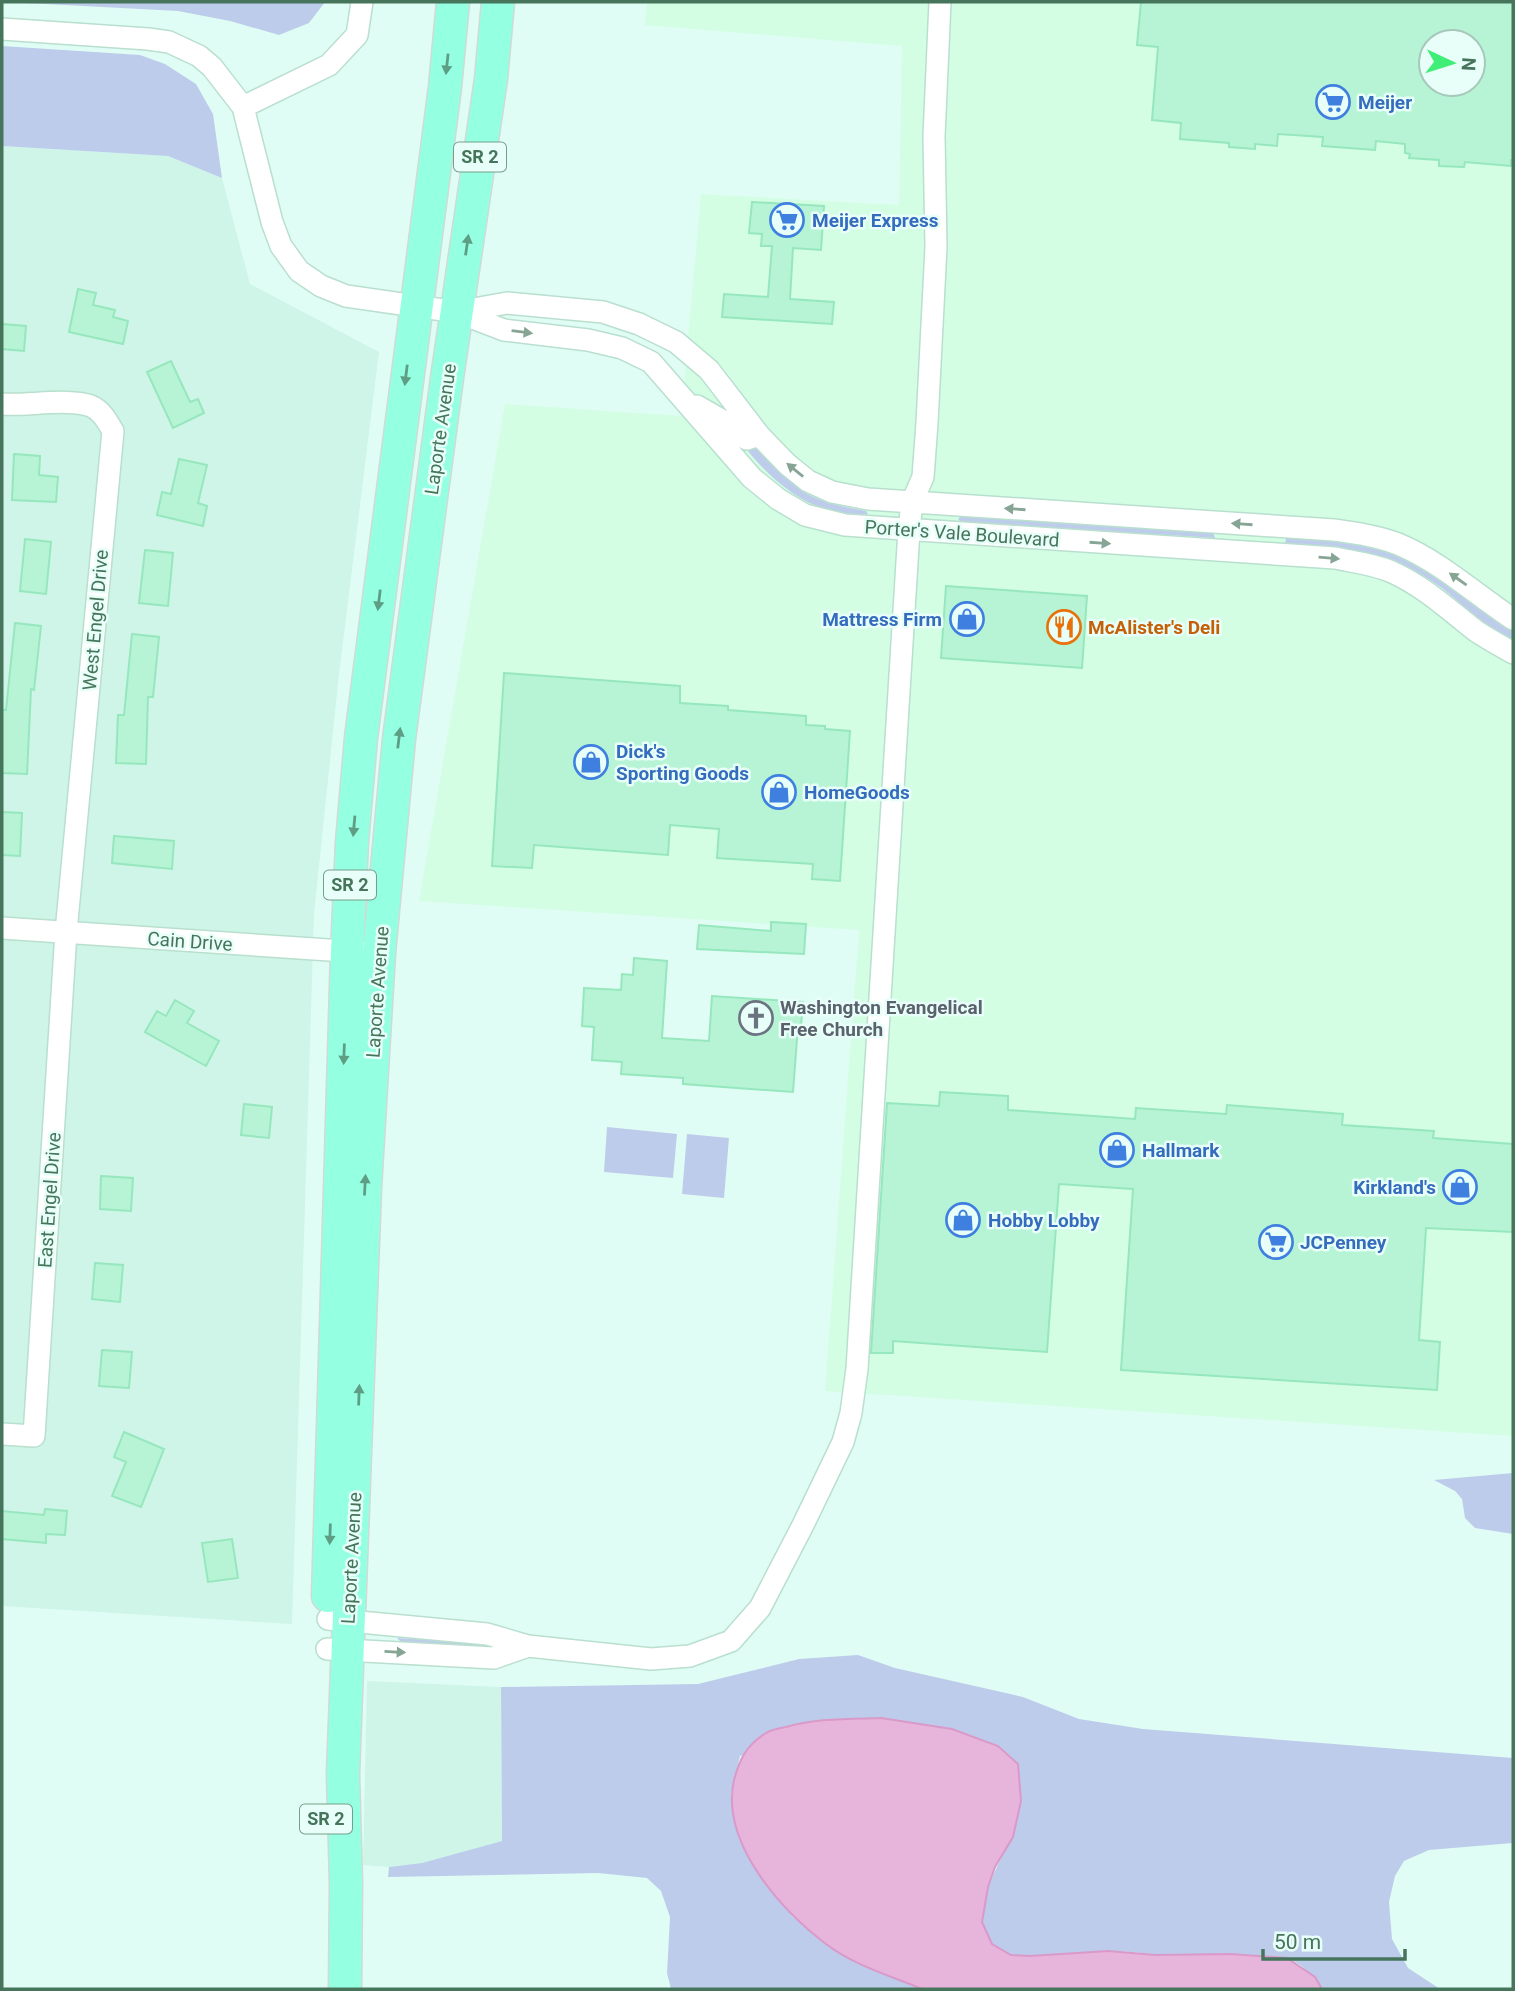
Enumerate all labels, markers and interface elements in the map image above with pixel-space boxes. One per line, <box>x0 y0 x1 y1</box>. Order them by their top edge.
north arrow <box>1417 28 1487 98</box>
one-way arrow <box>441 53 452 75</box>
text: N <box>1457 57 1480 72</box>
supermarket icon: Meijer <box>1314 83 1352 121</box>
place label: Meijer <box>1358 91 1412 114</box>
road number: SR 2 <box>454 142 506 172</box>
supermarket icon: Meijer Express <box>768 201 806 239</box>
place label: Meijer Express <box>812 209 939 232</box>
one-way arrow <box>462 234 473 256</box>
one-way arrow <box>511 327 533 338</box>
street label: Laporte Avenue <box>420 362 461 496</box>
one-way arrow <box>401 364 412 386</box>
one-way arrow <box>786 463 803 478</box>
one-way arrow <box>1004 503 1026 514</box>
street label: Porter's Vale Boulevard <box>864 515 1060 552</box>
one-way arrow <box>1231 518 1253 529</box>
one-way arrow <box>1089 538 1111 549</box>
street label: West Engel Drive <box>78 549 113 691</box>
one-way arrow <box>1318 553 1340 564</box>
one-way arrow <box>1449 572 1467 586</box>
one-way arrow <box>373 590 384 612</box>
shop icon: Mattress Firm <box>948 600 986 638</box>
place label: Mattress Firm <box>822 608 942 631</box>
restaurant icon: McAlister's Deli <box>1045 608 1083 646</box>
place label: McAlister's Deli <box>1088 616 1220 639</box>
one-way arrow <box>394 727 405 749</box>
place label: Dick's Sporting Goods <box>616 740 749 785</box>
shop icon: Dick's Sporting Goods <box>572 743 610 781</box>
shop icon: HomeGoods <box>760 773 798 811</box>
place label: HomeGoods <box>804 781 910 804</box>
one-way arrow <box>348 816 359 838</box>
road number: SR 2 <box>324 870 376 900</box>
street label: Laporte Avenue <box>361 925 394 1059</box>
street label: Cain Drive <box>147 927 233 956</box>
place label: Washington Evangelical Free Church <box>780 996 983 1041</box>
church icon: Washington Evangelical Free Church <box>737 999 775 1037</box>
one-way arrow <box>338 1043 349 1065</box>
street label: East Engel Drive <box>33 1131 66 1269</box>
shop icon: Hallmark <box>1098 1131 1136 1169</box>
place label: Hallmark <box>1142 1139 1220 1162</box>
shop icon: Kirkland's <box>1441 1168 1479 1206</box>
one-way arrow <box>360 1173 371 1195</box>
place label: Kirkland's <box>1353 1176 1436 1199</box>
shop icon: Hobby Lobby <box>944 1201 982 1239</box>
place label: Hobby Lobby <box>988 1209 1100 1232</box>
supermarket icon: JCPenney <box>1257 1223 1295 1261</box>
place label: JCPenney <box>1300 1231 1387 1254</box>
one-way arrow <box>353 1384 364 1406</box>
street label: Laporte Avenue <box>337 1491 366 1625</box>
one-way arrow <box>324 1523 336 1545</box>
one-way arrow <box>385 1647 407 1658</box>
road number: SR 2 <box>300 1804 352 1833</box>
scale bar <box>1263 1918 1405 1962</box>
text: 50 m <box>1274 1930 1321 1954</box>

